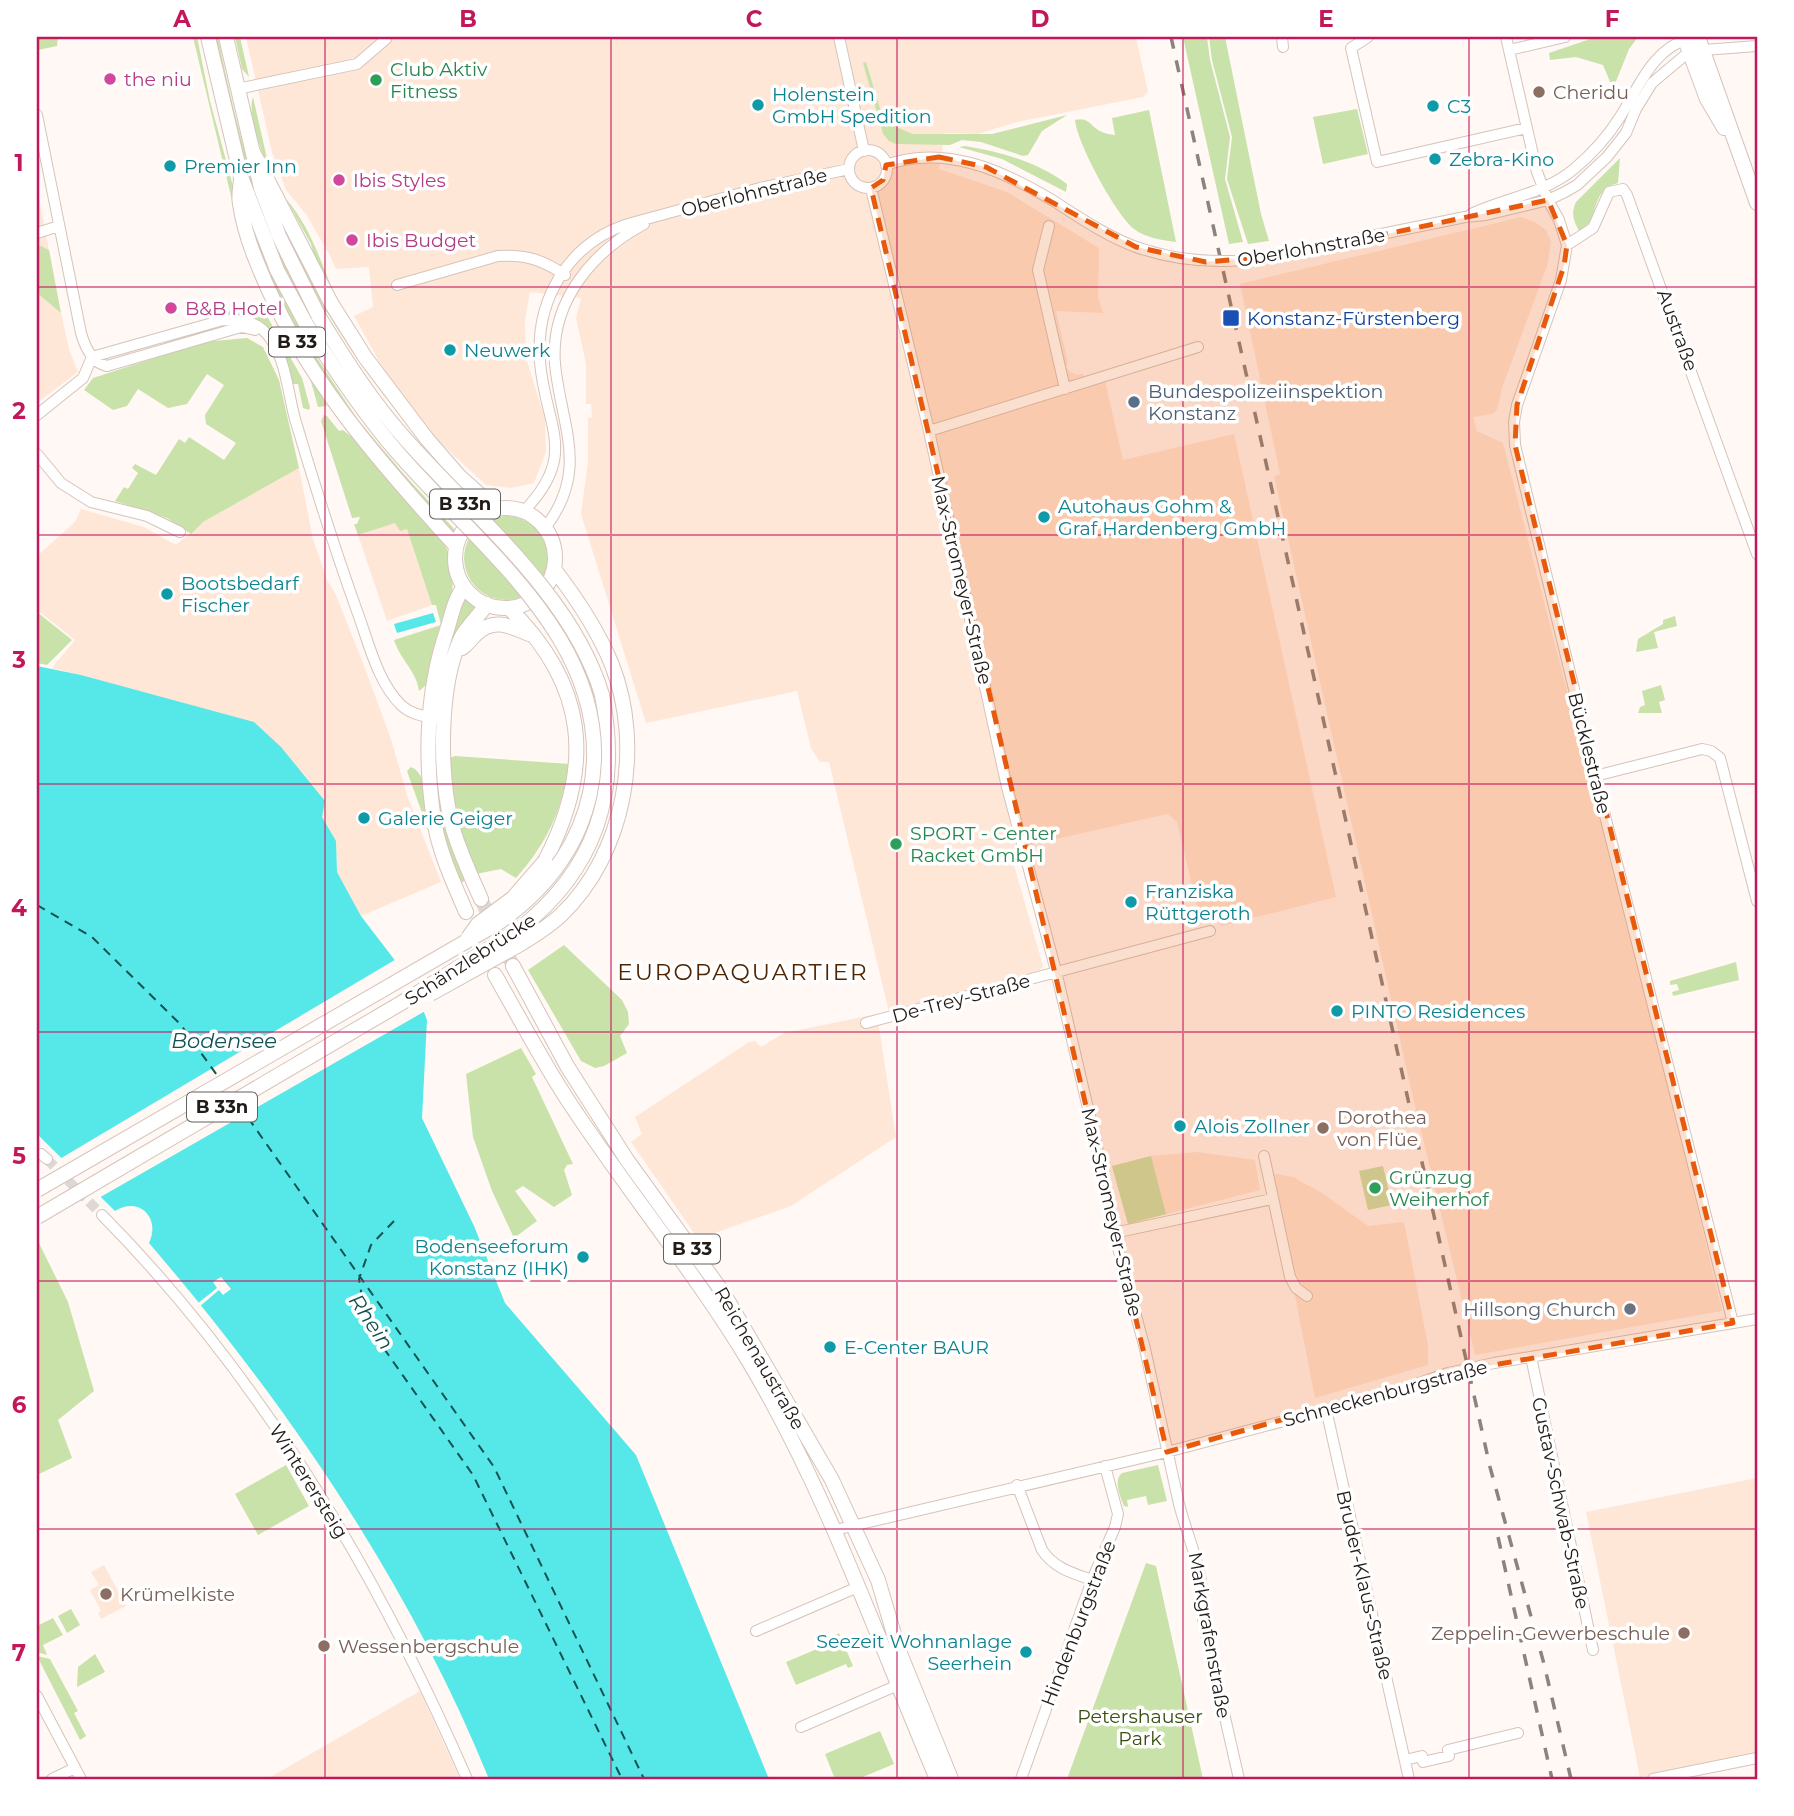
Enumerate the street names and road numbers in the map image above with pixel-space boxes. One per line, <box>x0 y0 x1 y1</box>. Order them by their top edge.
street label: Oberlohnstraße <box>679 163 830 222</box>
street label: Oberlohnstraße <box>1235 223 1387 272</box>
street label: Austraße <box>1652 286 1703 374</box>
road number: B 33 <box>269 328 325 356</box>
street label: Max-Stromeyer-Straße <box>926 473 997 687</box>
road number: B 33n <box>430 490 500 518</box>
street label: Bücklestraße <box>1563 690 1616 816</box>
street label: Schänzlebrücke <box>400 908 540 1010</box>
street label: De-Trey-Straße <box>890 969 1033 1028</box>
road number: B 33n <box>187 1092 257 1122</box>
street label: Max-Stromeyer-Straße <box>1076 1105 1147 1319</box>
road number: B 33 <box>664 1234 720 1264</box>
street label: Reichenaustraße <box>709 1283 810 1434</box>
street label: Schneckenburgstraße <box>1280 1355 1490 1432</box>
street label: Gustav-Schwab-Straße <box>1527 1395 1594 1611</box>
street label: Winterersteig <box>264 1420 353 1543</box>
street label: Bruder-Klaus-Straße <box>1331 1488 1398 1682</box>
street label: Hindenburgstraße <box>1036 1537 1121 1709</box>
street label: Markgrafenstraße <box>1184 1550 1235 1720</box>

